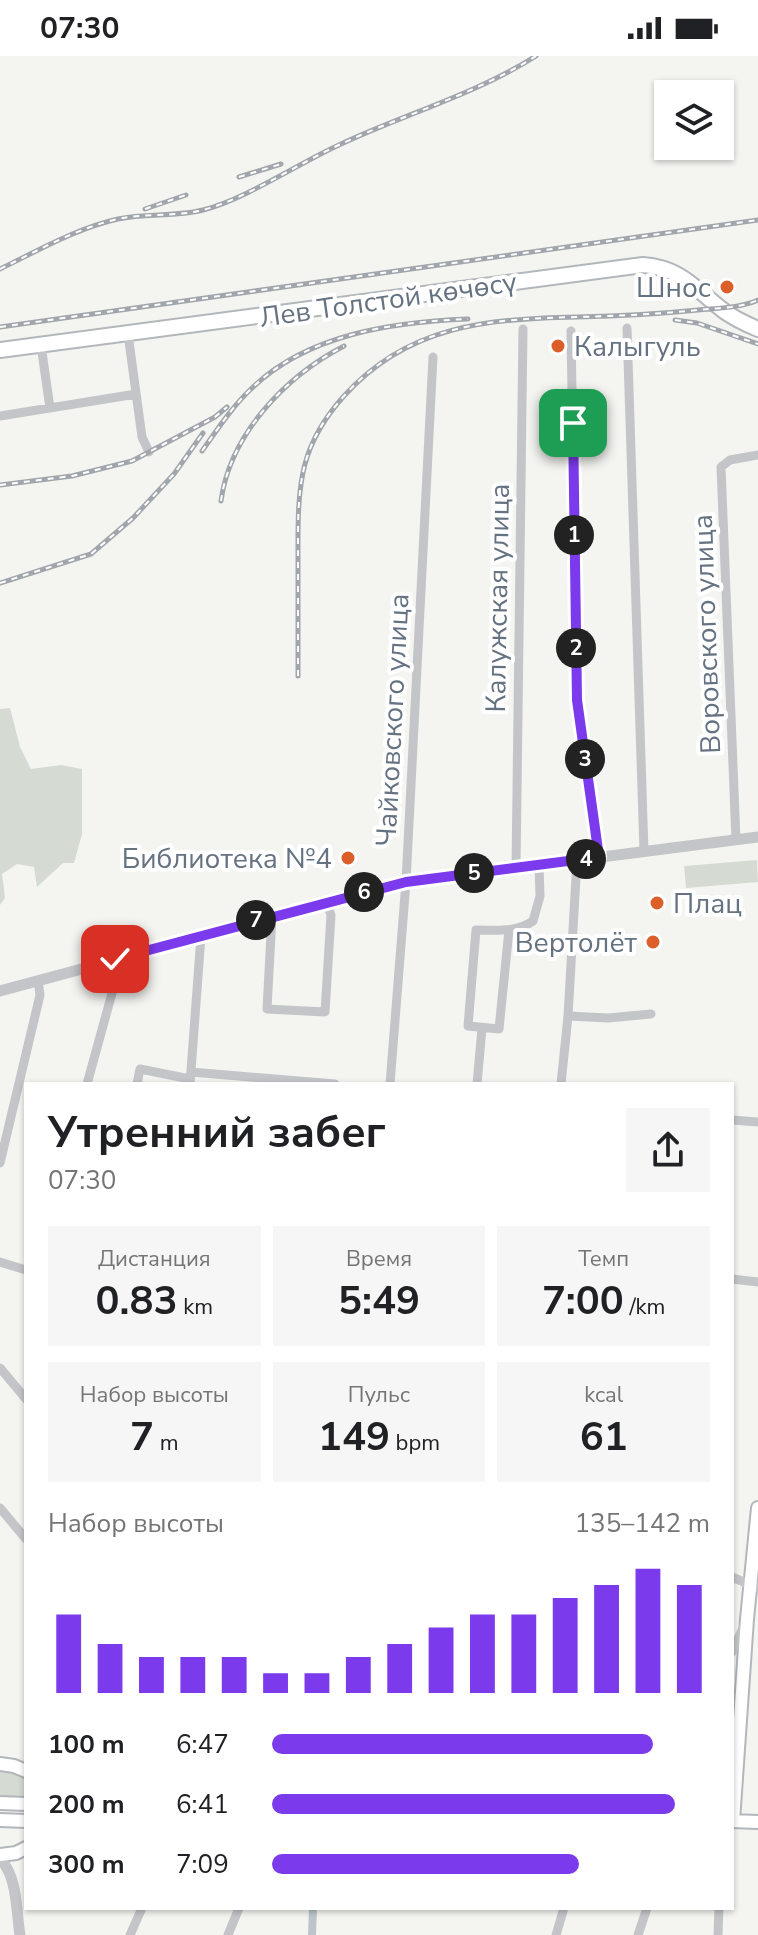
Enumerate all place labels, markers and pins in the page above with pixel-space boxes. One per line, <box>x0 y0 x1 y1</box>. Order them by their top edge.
place label: Шнос <box>636 269 711 307</box>
marker: Шнос <box>718 278 736 296</box>
place label: Калыгуль <box>574 328 701 366</box>
marker: Калыгуль <box>549 337 567 355</box>
pin <box>539 389 607 457</box>
pin: 1 <box>554 515 594 555</box>
pin: 2 <box>556 628 596 668</box>
pin: 3 <box>565 739 605 779</box>
pin: 4 <box>566 839 606 879</box>
place label: Библиотека №4 <box>122 840 332 878</box>
marker: Библиотека №4 <box>339 849 357 867</box>
pin: 5 <box>454 853 494 893</box>
pin: 6 <box>344 872 384 912</box>
place label: Плац <box>673 885 742 923</box>
marker: Плац <box>648 894 666 912</box>
pin: 7 <box>236 900 276 940</box>
place label: Вертолёт <box>515 924 638 962</box>
pin <box>81 925 149 993</box>
marker: Вертолёт <box>644 933 662 951</box>

